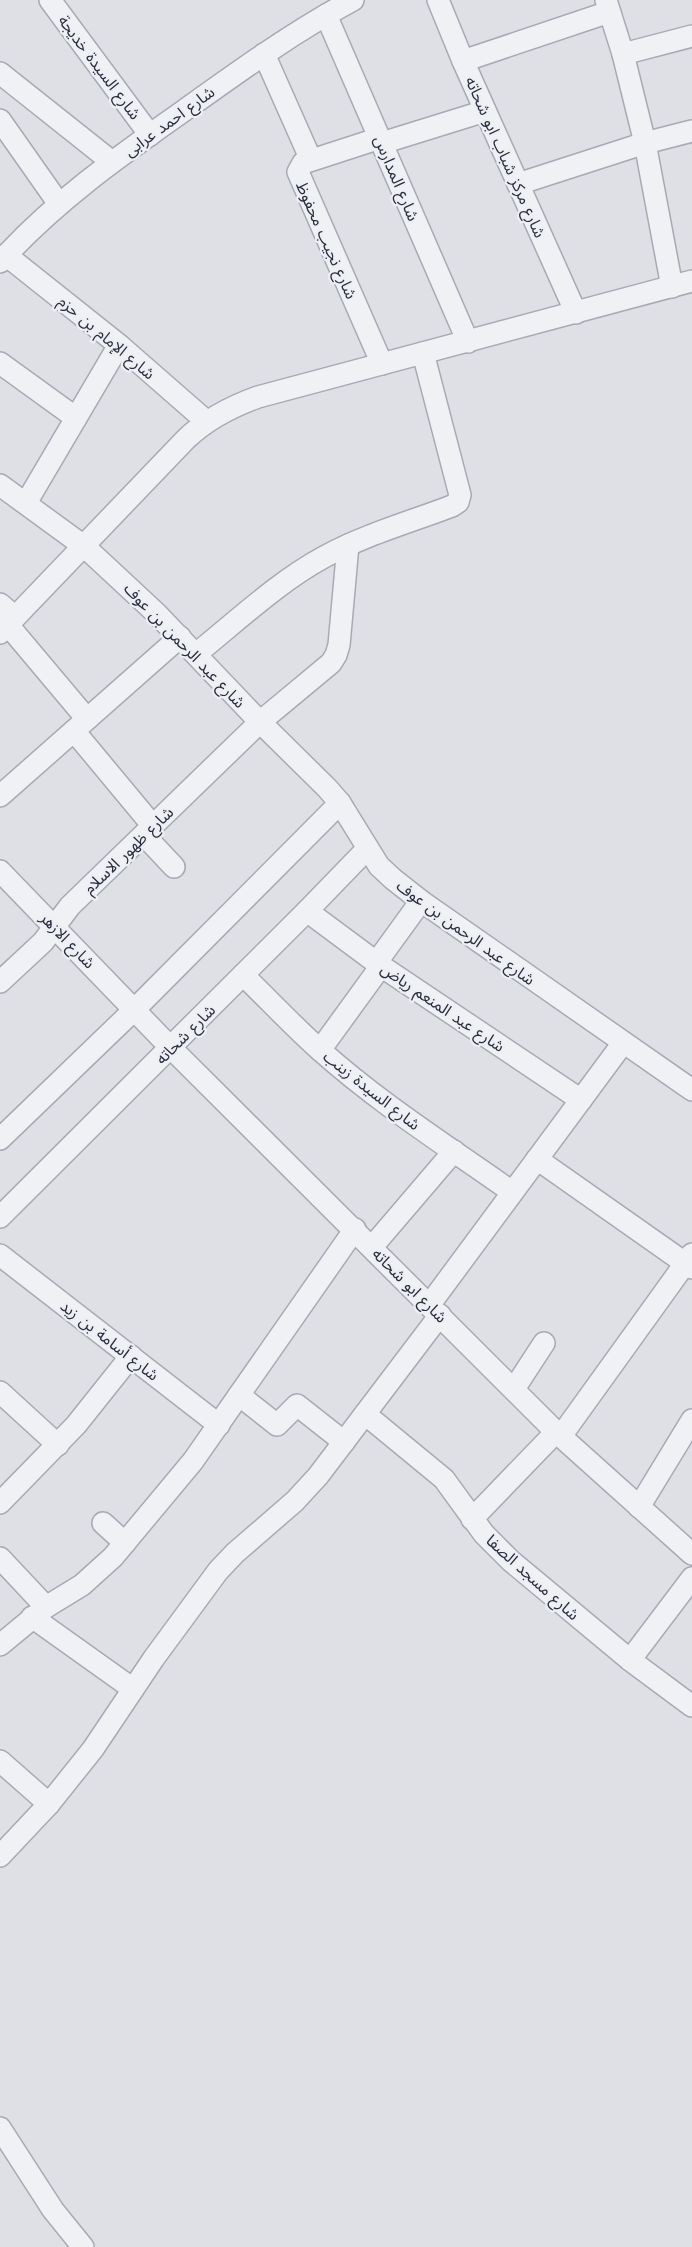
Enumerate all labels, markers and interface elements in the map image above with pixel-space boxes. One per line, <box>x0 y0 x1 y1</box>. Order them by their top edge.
street label: شارع السيدة خديجة <box>52 12 145 125</box>
street label: شارع مركز شباب ابو شحاته <box>459 74 550 242</box>
street label: شارع احمد عرابى <box>120 82 220 163</box>
street label: شارع المدارس <box>367 133 423 225</box>
street label: شارع نجيب محفوظ <box>289 178 361 303</box>
street label: شارع الإمام بن حزم <box>53 291 159 386</box>
street label: شارع عبد الرحمن بن عوف <box>118 579 249 714</box>
street label: شارع ظهور الاسلام <box>79 803 179 900</box>
street label: شارع عبد الرحمن بن عوف <box>391 876 539 991</box>
street label: شارع الازهر <box>33 908 99 974</box>
street label: شارع عبد المنعم رياض <box>375 959 508 1058</box>
street label: شارع شحاته <box>152 1001 221 1070</box>
street label: شارع السيدة زينب <box>318 1047 424 1137</box>
street label: شارع ابو شحاته <box>366 1244 451 1329</box>
street label: شارع أسامة بن زيد <box>55 1296 163 1387</box>
street label: شارع مسجد الصفا <box>480 1531 583 1626</box>

